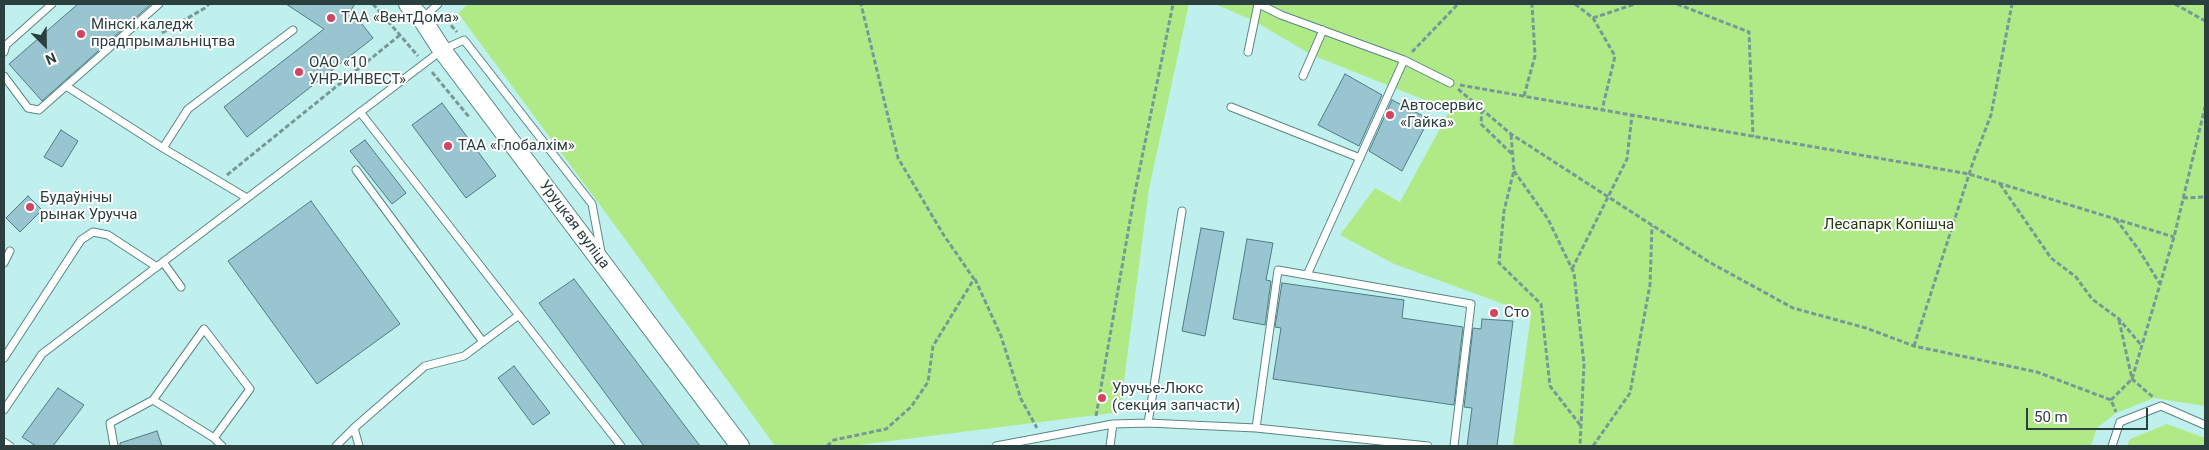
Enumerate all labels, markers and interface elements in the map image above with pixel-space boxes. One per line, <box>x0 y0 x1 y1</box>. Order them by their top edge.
place label: ТАА «ВентДома» <box>341 9 459 27</box>
marker: ТАА «ВентДома» <box>325 12 337 24</box>
place label: Мінскі каледж прадпрымальніцтва <box>91 16 235 51</box>
north arrow <box>20 20 70 70</box>
marker: Мінскі каледж прадпрымальніцтва <box>75 28 87 40</box>
text: N <box>43 50 59 68</box>
place label: ОАО «10 УНР-ИНВЕСТ» <box>309 54 406 89</box>
marker: ОАО «10 УНР-ИНВЕСТ» <box>293 66 305 78</box>
place label: Автосервис «Гайка» <box>1400 97 1483 132</box>
marker: Автосервис «Гайка» <box>1384 109 1396 121</box>
place label: ТАА «Глобалхім» <box>458 137 575 155</box>
marker: ТАА «Глобалхім» <box>442 140 454 152</box>
street label: Уруцкая вуліца <box>535 177 613 273</box>
place label: Будаўнічы рынак Уручча <box>40 189 137 224</box>
marker: Будаўнічы рынак Уручча <box>24 201 36 213</box>
park label: Лесапарк Копішча <box>1824 216 1954 234</box>
place label: Сто <box>1504 304 1529 322</box>
marker: Сто <box>1488 307 1500 319</box>
place label: Уручье-Люкс (секция запчасти) <box>1112 380 1240 415</box>
marker: Уручье-Люкс (секция запчасти) <box>1096 392 1108 404</box>
scale bar <box>2029 398 2152 430</box>
text: 50 m <box>2034 408 2068 426</box>

